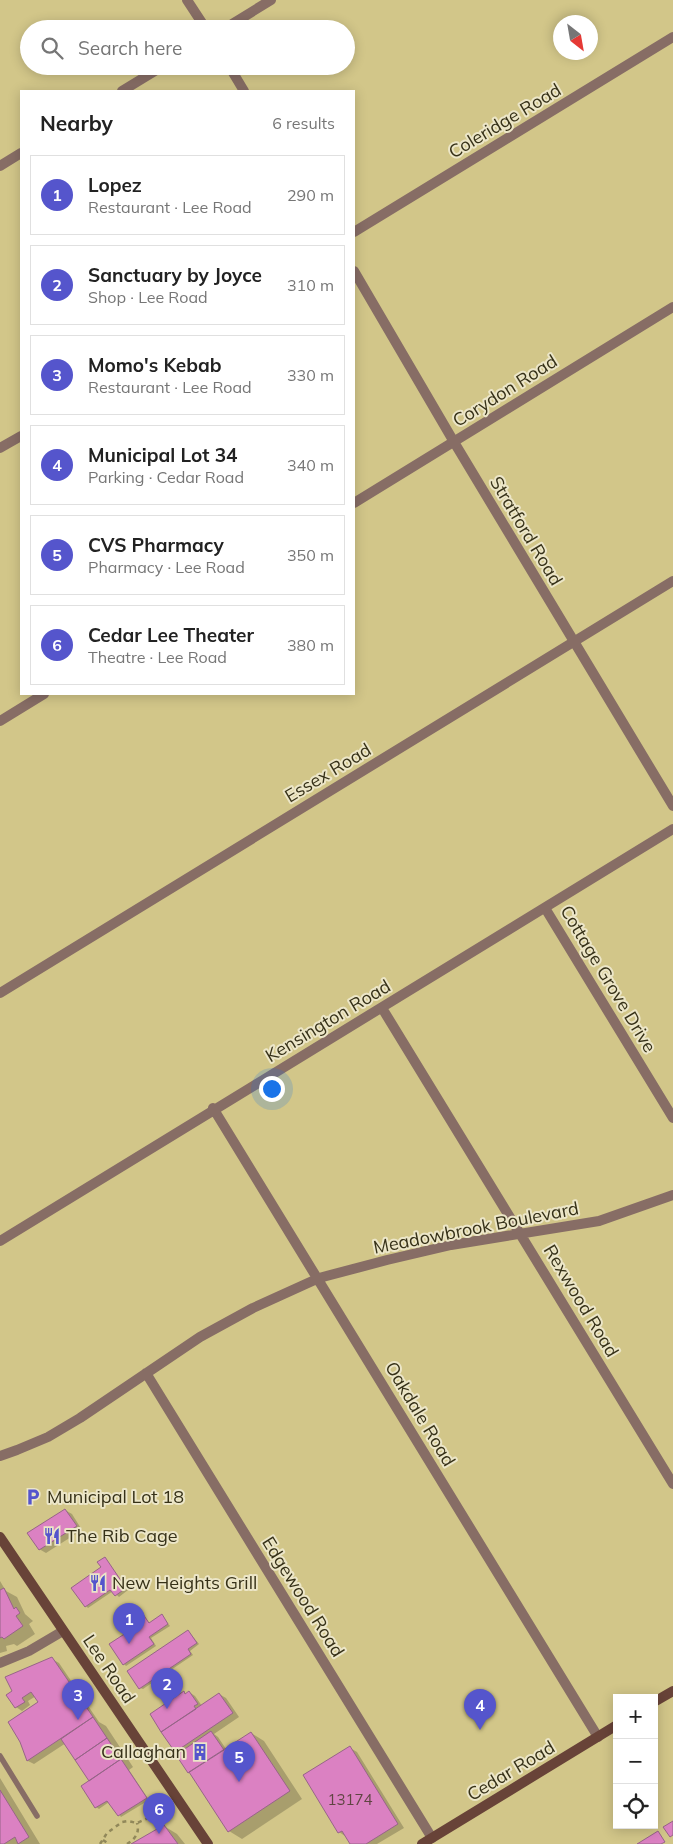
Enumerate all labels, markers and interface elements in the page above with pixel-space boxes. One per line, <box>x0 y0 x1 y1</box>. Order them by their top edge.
north arrow <box>553 15 598 60</box>
search box <box>20 20 355 75</box>
icon: search <box>38 34 66 62</box>
text: Search here <box>78 36 182 60</box>
street label: Coleridge Road <box>444 78 565 163</box>
text: Nearby <box>40 110 113 136</box>
text: 6 results <box>272 113 335 133</box>
text: Lopez <box>88 173 142 197</box>
text: 1 <box>52 185 62 205</box>
text: 290 m <box>287 185 334 205</box>
text: Restaurant · Lee Road <box>88 197 252 217</box>
text: Sanctuary by Joyce <box>88 263 262 287</box>
text: 2 <box>52 275 62 295</box>
text: 310 m <box>287 275 334 295</box>
text: Shop · Lee Road <box>88 287 208 307</box>
street label: Corydon Road <box>448 349 561 432</box>
text: Momo's Kebab <box>88 353 222 377</box>
text: 3 <box>52 365 62 385</box>
text: 330 m <box>287 365 334 385</box>
text: Restaurant · Lee Road <box>88 377 252 397</box>
text: Municipal Lot 34 <box>88 443 237 467</box>
text: 4 <box>52 455 62 475</box>
text: 340 m <box>287 455 334 475</box>
text: Parking · Cedar Road <box>88 467 244 487</box>
street label: Stratford Road <box>485 472 568 589</box>
text: CVS Pharmacy <box>88 533 224 557</box>
text: 5 <box>52 545 62 565</box>
text: 350 m <box>287 545 334 565</box>
text: Pharmacy · Lee Road <box>88 557 245 577</box>
text: Cedar Lee Theater <box>88 623 254 647</box>
text: 6 <box>52 635 62 655</box>
text: 380 m <box>287 635 334 655</box>
text: Theatre · Lee Road <box>88 647 227 667</box>
street label: Essex Road <box>280 738 375 807</box>
street label: Cottage Grove Drive <box>555 901 661 1056</box>
street label: Kensington Road <box>261 974 395 1067</box>
your location <box>259 1076 285 1102</box>
street label: Meadowbrook Boulevard <box>371 1196 581 1259</box>
street label: Rexwood Road <box>539 1240 624 1361</box>
street label: Oakdale Road <box>380 1357 461 1470</box>
place label: Municipal Lot 18 <box>47 1485 184 1508</box>
parking icon: Municipal Lot 18 <box>23 1487 43 1507</box>
place label: The Rib Cage <box>66 1524 178 1547</box>
restaurant icon: The Rib Cage <box>42 1526 62 1546</box>
street label: Edgewood Road <box>257 1532 350 1661</box>
place label: New Heights Grill <box>112 1571 257 1594</box>
restaurant icon: New Heights Grill <box>88 1573 108 1593</box>
pin: 1 <box>113 1603 145 1644</box>
street label: Lee Road <box>78 1630 141 1708</box>
pin: 2 <box>151 1668 183 1709</box>
pin: 3 <box>62 1679 94 1720</box>
pin: 4 <box>464 1689 496 1730</box>
map controls <box>613 1694 658 1829</box>
button: + <box>613 1694 658 1739</box>
street label: Cedar Road <box>463 1735 559 1806</box>
button: − <box>613 1739 658 1784</box>
place label: Callaghan <box>101 1740 186 1763</box>
pin: 5 <box>223 1741 255 1782</box>
building icon: Callaghan <box>190 1742 210 1762</box>
button: locate <box>613 1784 658 1829</box>
house number: 13174 <box>327 1790 373 1809</box>
pin: 6 <box>143 1793 175 1834</box>

